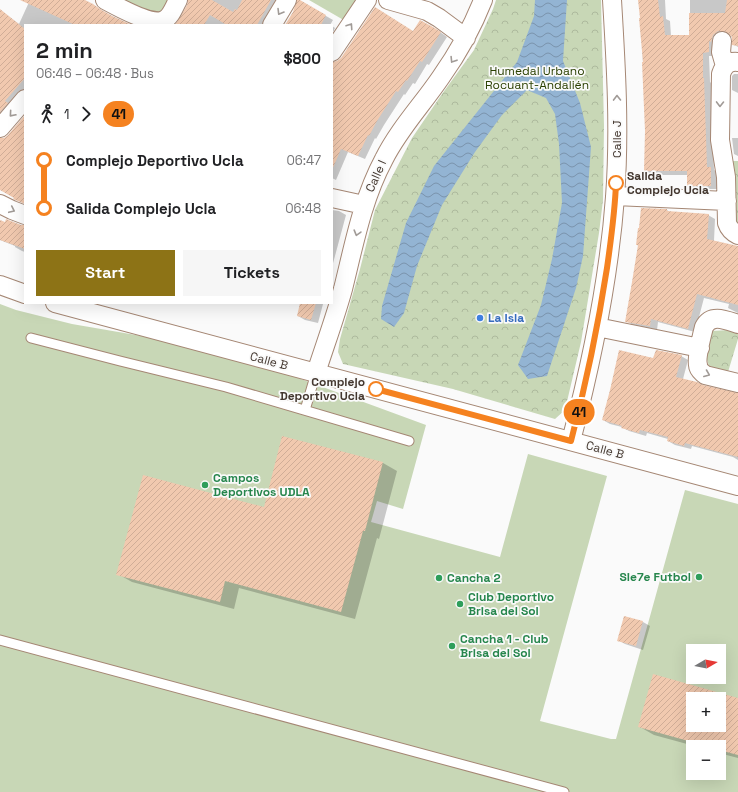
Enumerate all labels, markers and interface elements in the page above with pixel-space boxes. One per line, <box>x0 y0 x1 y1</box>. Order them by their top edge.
one-way arrow <box>277 8 284 16</box>
one-way arrow <box>345 23 352 30</box>
text: 2 min <box>36 36 93 64</box>
text: $800 <box>283 49 321 68</box>
one-way arrow <box>450 56 458 63</box>
park label: Humedal Urbano Rocuant-Andalién <box>485 63 589 93</box>
text: 06:46 – 06:48 · Bus <box>36 65 154 82</box>
one-way arrow <box>612 95 621 101</box>
one-way arrow <box>716 101 724 107</box>
icon: walk <box>36 103 58 125</box>
icon: forward <box>75 103 97 125</box>
text: 41 <box>111 105 126 123</box>
text: 1 <box>64 106 69 123</box>
one-way arrow <box>10 109 17 116</box>
street label: Calle J <box>609 120 625 158</box>
text: Complejo Deportivo Ucla <box>66 151 244 170</box>
text: 06:47 <box>286 152 321 169</box>
street label: Calle I <box>362 157 390 195</box>
place label: Salida Complejo Ucla <box>627 168 709 198</box>
marker: Salida Complejo Ucla <box>608 175 624 191</box>
text: Salida Complejo Ucla <box>66 199 216 218</box>
text: 06:48 <box>285 200 321 217</box>
one-way arrow <box>8 205 16 213</box>
one-way arrow <box>353 229 362 236</box>
button: Start <box>36 250 175 296</box>
button: Tickets <box>183 250 321 296</box>
place label: La Isla <box>488 310 524 326</box>
marker: La Isla <box>475 313 485 323</box>
street label: Calle B <box>248 348 290 374</box>
one-way arrow <box>704 370 711 378</box>
place label: Complejo Deportivo Ucla <box>280 374 365 404</box>
marker: Complejo Deportivo Ucla <box>368 381 384 397</box>
line badge: 41 <box>561 399 597 425</box>
text: 41 <box>572 403 586 421</box>
street label: Calle B <box>584 437 626 463</box>
place label: Campos Deportivos UDLA <box>213 470 310 500</box>
marker: Campos Deportivos UDLA <box>200 480 210 490</box>
place label: Sie7e Futbol <box>620 569 691 585</box>
place label: Cancha 2 <box>447 570 501 586</box>
marker: Sie7e Futbol <box>694 572 704 582</box>
marker: Cancha 2 <box>434 573 444 583</box>
place label: Club Deportivo Brisa del Sol <box>468 589 554 619</box>
marker: Club Deportivo Brisa del Sol <box>455 599 465 609</box>
place label: Cancha 1 - Club Brisa del Sol <box>460 631 549 661</box>
marker: Cancha 1 - Club Brisa del Sol <box>447 641 457 651</box>
north arrow <box>686 644 726 684</box>
map controls <box>686 644 726 780</box>
button: + <box>686 692 726 732</box>
button: − <box>686 740 726 780</box>

